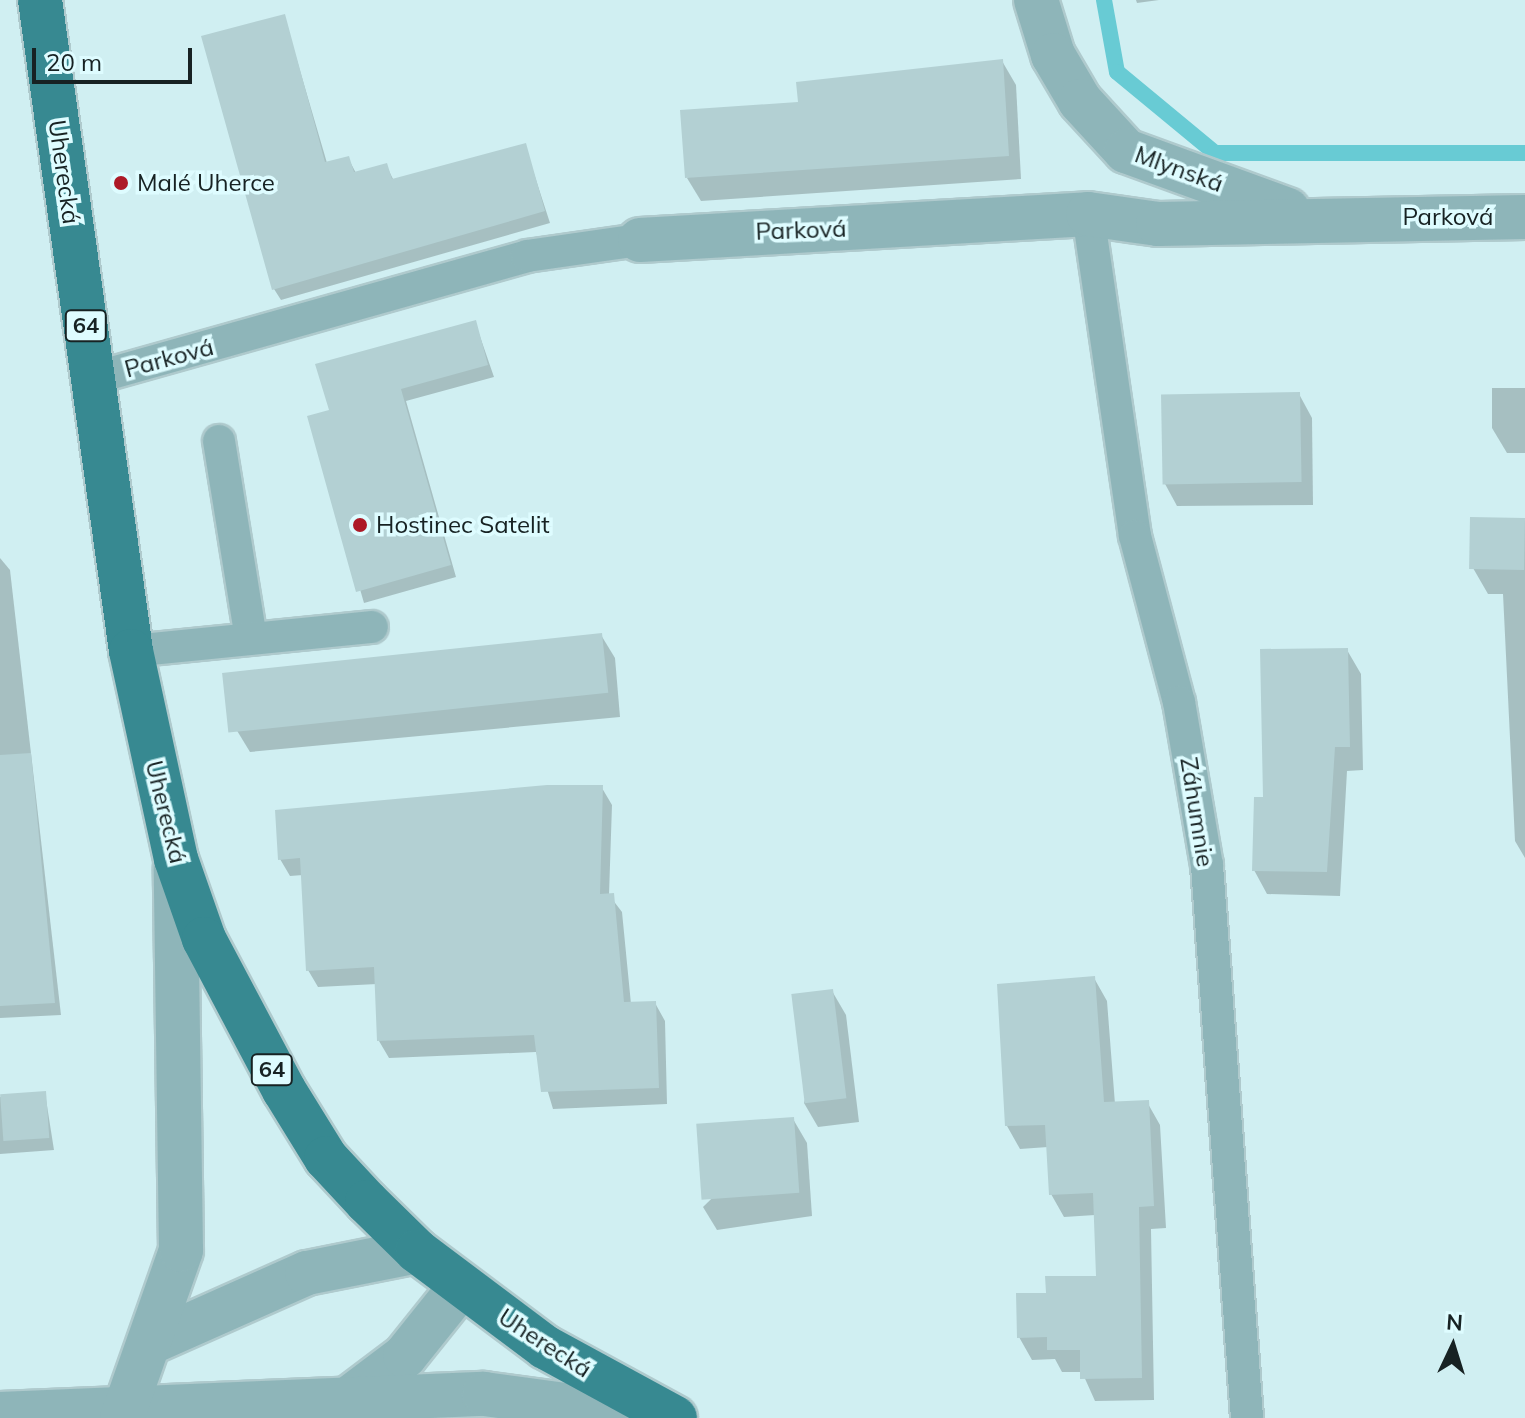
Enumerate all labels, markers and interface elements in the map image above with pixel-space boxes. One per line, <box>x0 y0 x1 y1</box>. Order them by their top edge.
scale bar <box>36 32 196 82</box>
text: 20 m <box>46 47 102 77</box>
street label: Uherecká <box>42 118 86 226</box>
street label: Mlynská <box>1131 140 1227 198</box>
place label: Malé Uherce <box>137 169 275 197</box>
marker: Malé Uherce <box>112 174 130 192</box>
street label: Parková <box>1403 203 1493 231</box>
street label: Parková <box>755 214 847 246</box>
road number: 64 <box>64 308 108 344</box>
street label: Parková <box>121 332 217 384</box>
place label: Hostinec Satelit <box>376 511 550 539</box>
marker: Hostinec Satelit <box>351 516 369 534</box>
street label: Záhumnie <box>1174 755 1220 869</box>
street label: Uherecká <box>139 758 193 866</box>
road number: 64 <box>250 1052 294 1088</box>
street label: Uherecká <box>493 1302 597 1384</box>
north arrow <box>1413 1306 1493 1386</box>
text: N <box>1445 1308 1464 1337</box>

